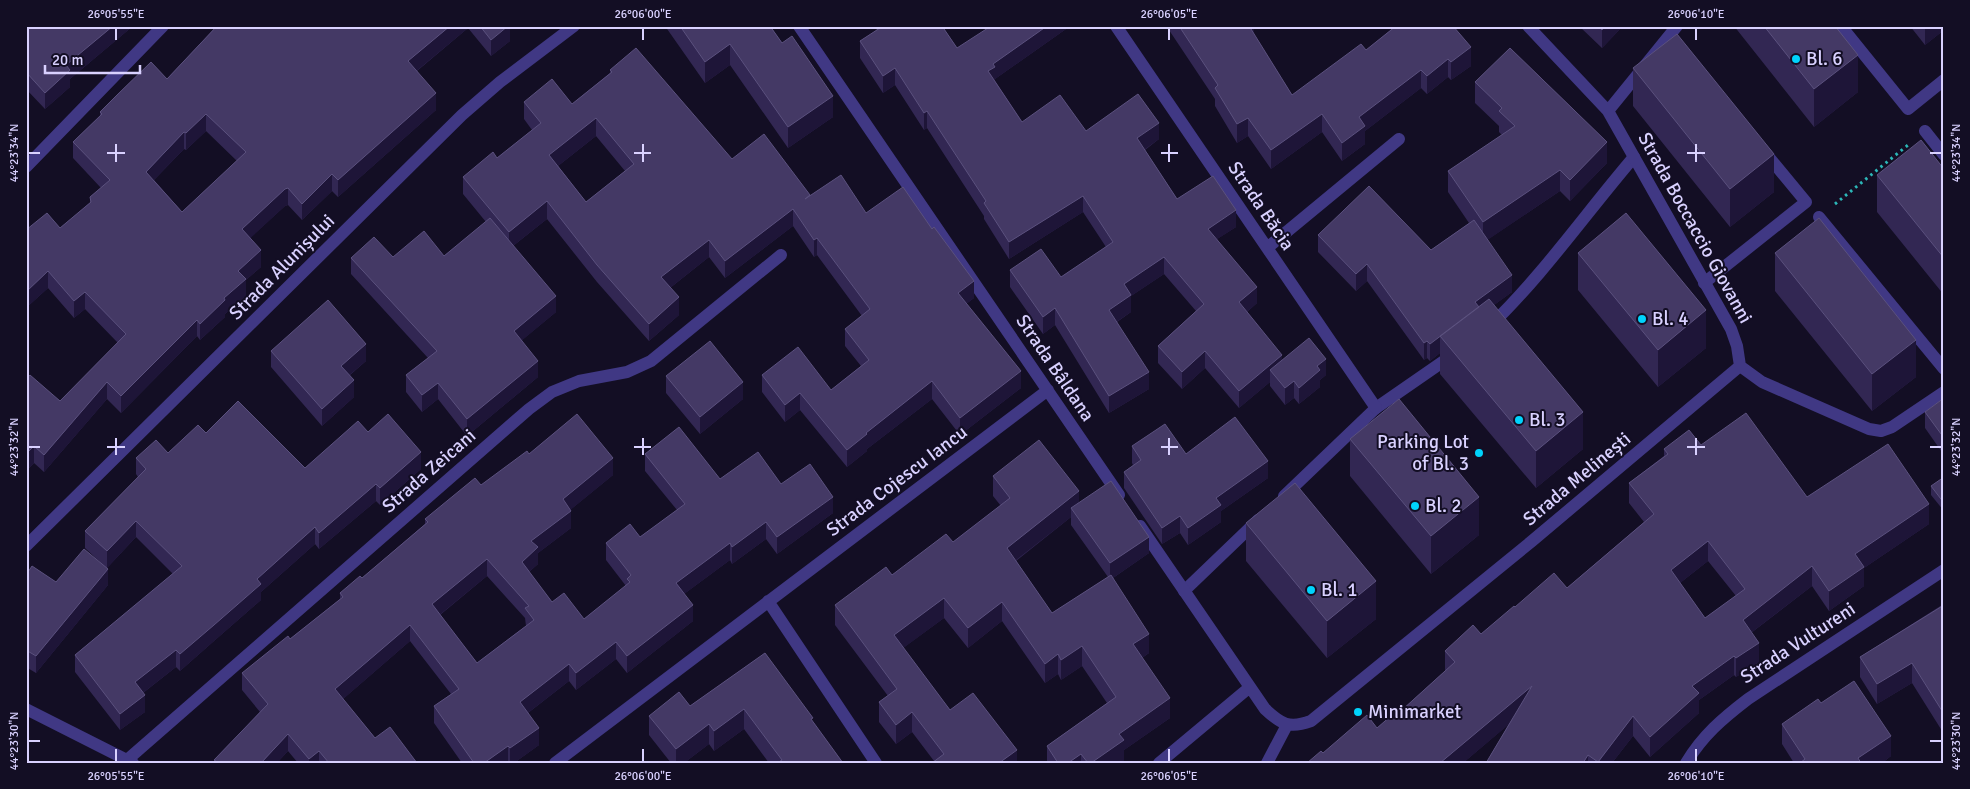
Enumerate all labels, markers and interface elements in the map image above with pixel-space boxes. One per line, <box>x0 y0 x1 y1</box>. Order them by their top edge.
text: 26°05'55"E <box>87 7 145 22</box>
text: 26°06'00"E <box>614 7 672 22</box>
text: 26°06'05"E <box>1140 7 1198 22</box>
text: 26°06'10"E <box>1667 7 1725 22</box>
scale bar <box>45 42 140 74</box>
place label: Bl. 6 <box>1806 47 1843 71</box>
text: 20 m <box>52 51 83 69</box>
marker: Bl. 6 <box>1790 53 1802 65</box>
text: 44°23'34"N <box>7 124 22 182</box>
text: 44°23'34"N <box>1949 124 1964 182</box>
street label: Strada Boccaccio Giovanni <box>1632 128 1758 328</box>
street label: Strada Băcia <box>1222 157 1300 255</box>
street label: Strada Alunișului <box>224 209 340 325</box>
place label: Bl. 4 <box>1652 307 1689 331</box>
street label: Strada Bâldana <box>1010 310 1100 426</box>
marker: Bl. 4 <box>1636 313 1648 325</box>
place label: Bl. 3 <box>1529 408 1566 432</box>
marker: Bl. 3 <box>1513 414 1525 426</box>
text: 44°23'32"N <box>7 418 22 476</box>
text: 44°23'32"N <box>1949 418 1964 476</box>
street label: Strada Cojescu Iancu <box>822 420 972 542</box>
street label: Strada Zeicani <box>377 424 481 518</box>
street label: Strada Melinești <box>1518 427 1636 531</box>
place label: Parking Lot of Bl. 3 <box>1377 430 1469 476</box>
marker: Parking Lot of Bl. 3 <box>1473 447 1485 459</box>
place label: Bl. 2 <box>1425 494 1462 518</box>
marker: Bl. 2 <box>1409 500 1421 512</box>
place label: Bl. 1 <box>1321 578 1358 602</box>
marker: Bl. 1 <box>1305 584 1317 596</box>
street label: Strada Vultureni <box>1736 597 1860 689</box>
place label: Minimarket <box>1368 700 1461 724</box>
marker: Minimarket <box>1352 706 1364 718</box>
text: 44°23'30"N <box>7 712 22 770</box>
text: 44°23'30"N <box>1949 712 1964 770</box>
text: 26°05'55"E <box>87 769 145 784</box>
text: 26°06'00"E <box>614 769 672 784</box>
text: 26°06'05"E <box>1140 769 1198 784</box>
text: 26°06'10"E <box>1667 769 1725 784</box>

